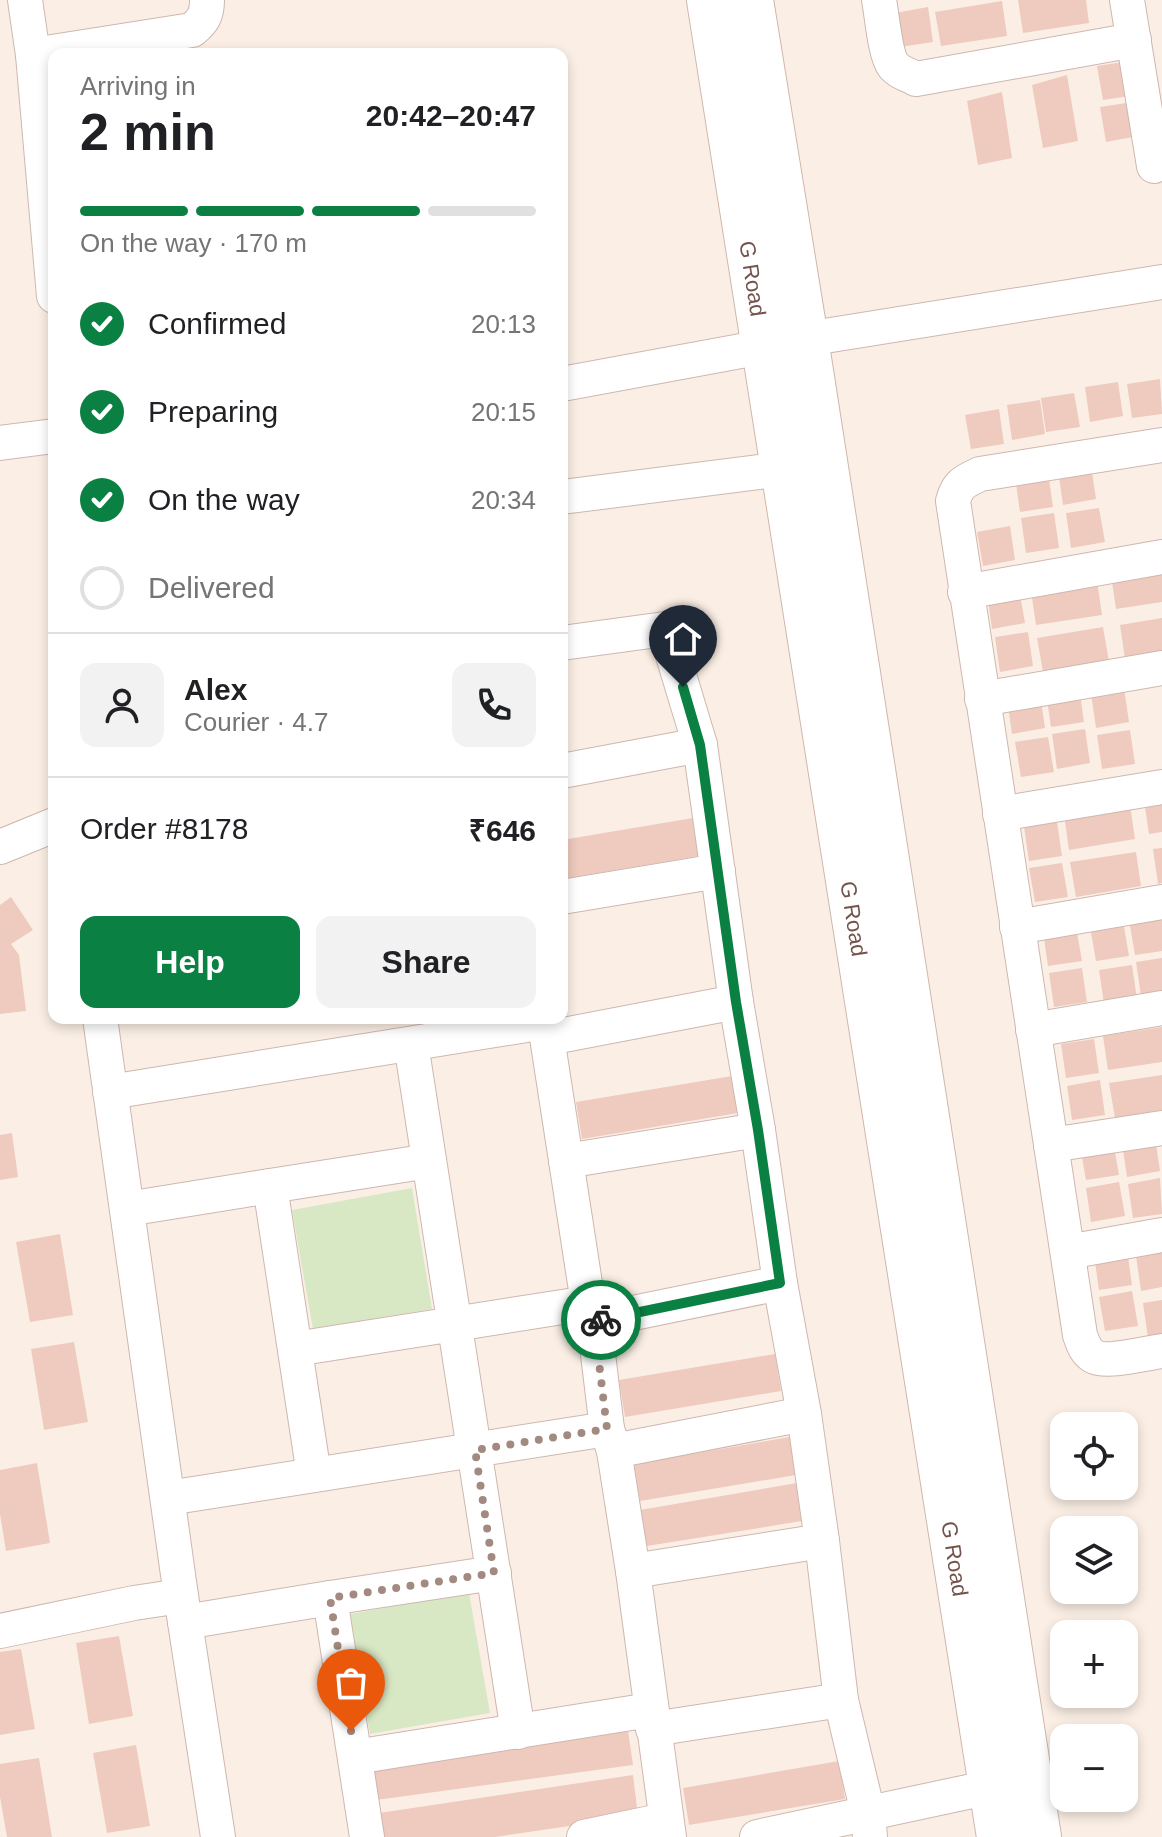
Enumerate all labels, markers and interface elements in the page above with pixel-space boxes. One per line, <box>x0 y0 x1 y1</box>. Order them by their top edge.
text: Arriving in <box>80 71 196 101</box>
text: 20:42–20:47 <box>366 99 536 132</box>
text: 2 min <box>80 103 216 161</box>
text: On the way · 170 m <box>80 228 307 258</box>
street label: G Road <box>735 239 771 318</box>
icon: check <box>80 302 124 346</box>
text: Confirmed <box>148 307 286 340</box>
text: 20:13 <box>471 309 536 339</box>
icon: check <box>80 390 124 434</box>
text: Preparing <box>148 395 278 428</box>
text: 20:15 <box>471 397 536 427</box>
icon: check <box>80 478 124 522</box>
text: On the way <box>148 483 300 516</box>
text: 20:34 <box>471 485 536 515</box>
text: Delivered <box>148 571 275 604</box>
pin <box>649 605 717 687</box>
icon: home <box>661 617 705 661</box>
button: person <box>80 663 164 747</box>
button: phone <box>452 663 536 747</box>
text: Alex <box>184 673 247 706</box>
text: Courier · 4.7 <box>184 707 329 737</box>
text: Order #8178 <box>80 812 248 845</box>
text: ₹646 <box>469 814 536 847</box>
street label: G Road <box>836 879 872 958</box>
button: Help <box>80 916 300 1008</box>
button: Share <box>316 916 536 1008</box>
courier <box>561 1280 641 1360</box>
icon: bike <box>579 1298 623 1342</box>
map controls <box>1050 1412 1138 1812</box>
button: locate <box>1050 1412 1138 1500</box>
button: layers <box>1050 1516 1138 1604</box>
street label: G Road <box>937 1519 973 1598</box>
button: + <box>1050 1620 1138 1708</box>
pin <box>317 1649 385 1731</box>
icon: bag <box>329 1661 373 1705</box>
button: − <box>1050 1724 1138 1812</box>

